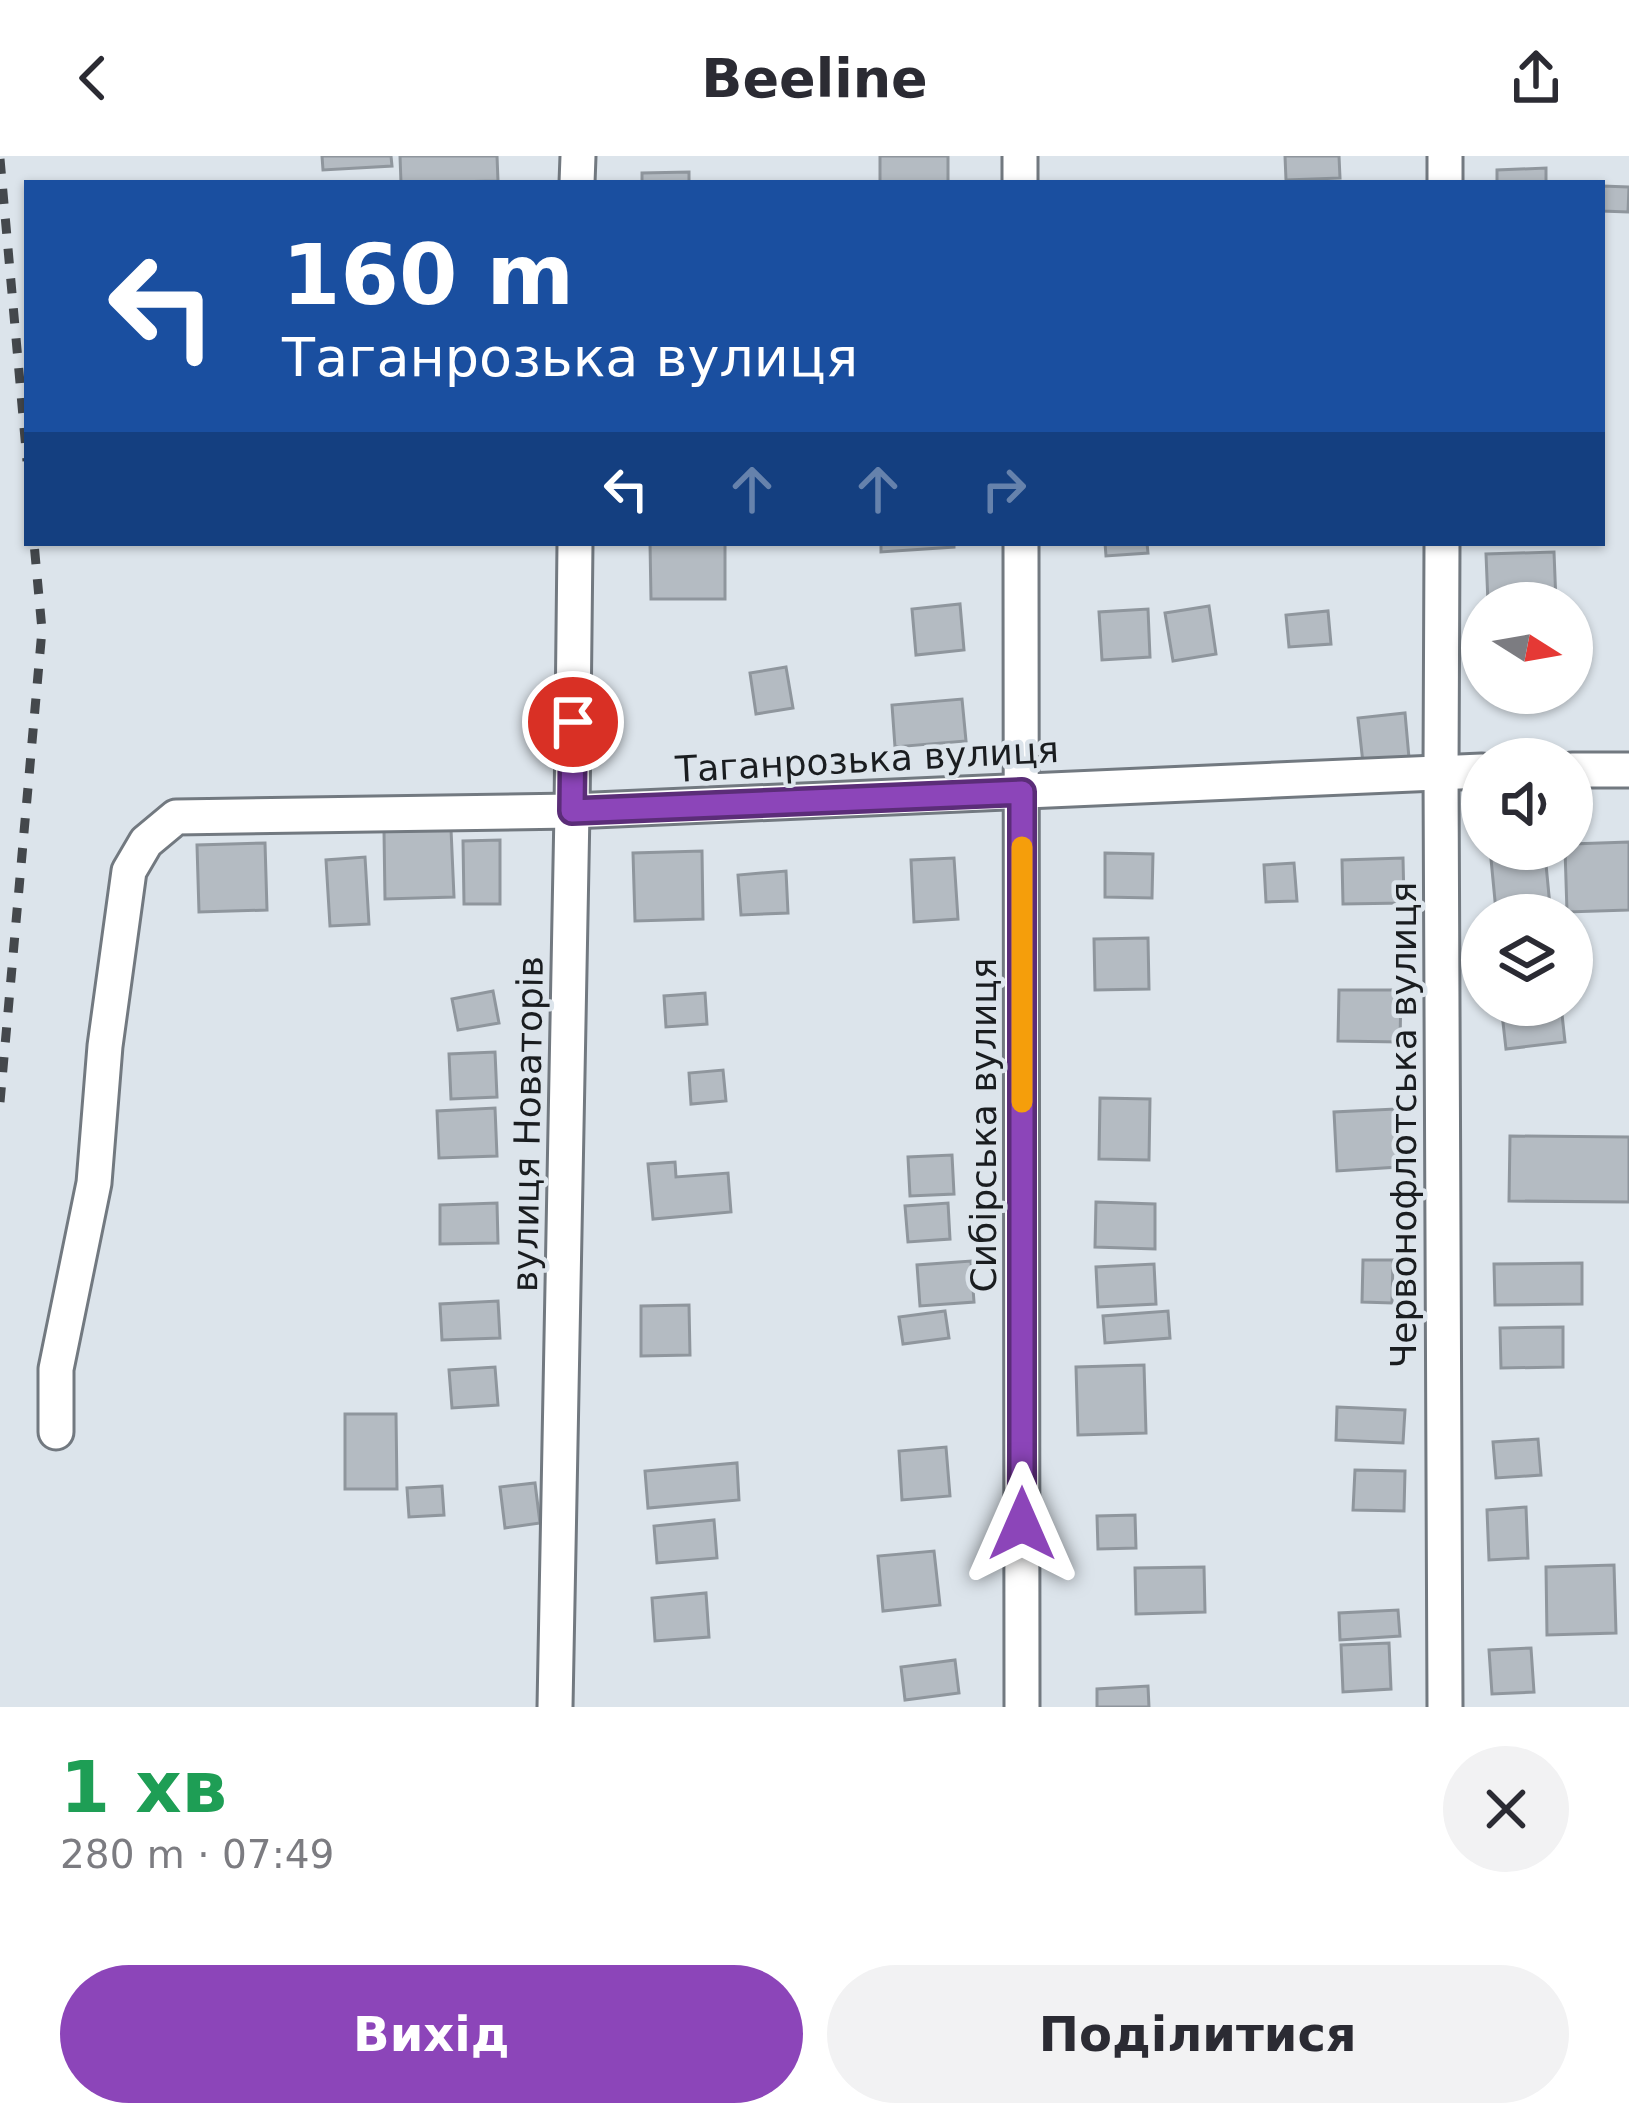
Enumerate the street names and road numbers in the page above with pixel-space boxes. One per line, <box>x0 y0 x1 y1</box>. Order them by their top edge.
street label: Таганрозька вулиця <box>673 729 1060 790</box>
street label: Червонофлотська вулиця <box>1383 882 1424 1368</box>
street label: вулиця Новаторів <box>504 956 551 1292</box>
street label: Сибірська вулиця <box>963 958 1004 1292</box>

